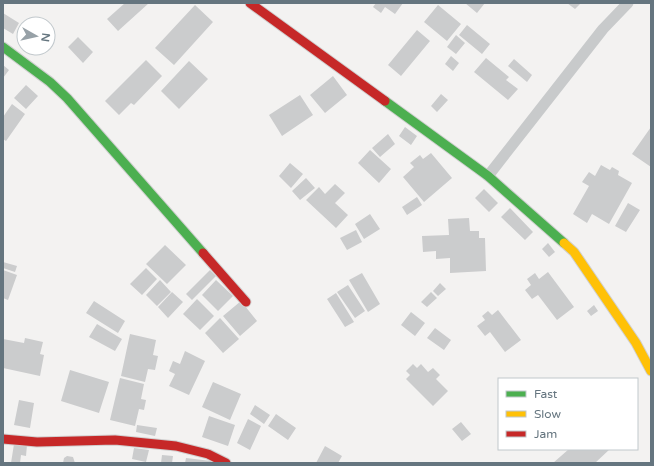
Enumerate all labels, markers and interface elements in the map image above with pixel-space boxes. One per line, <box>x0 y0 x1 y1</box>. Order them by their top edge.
north arrow <box>16 16 56 56</box>
text: N <box>38 32 52 43</box>
legend <box>498 378 638 450</box>
text: Fast <box>534 387 558 401</box>
text: Slow <box>534 407 561 421</box>
text: Jam <box>534 427 557 441</box>

